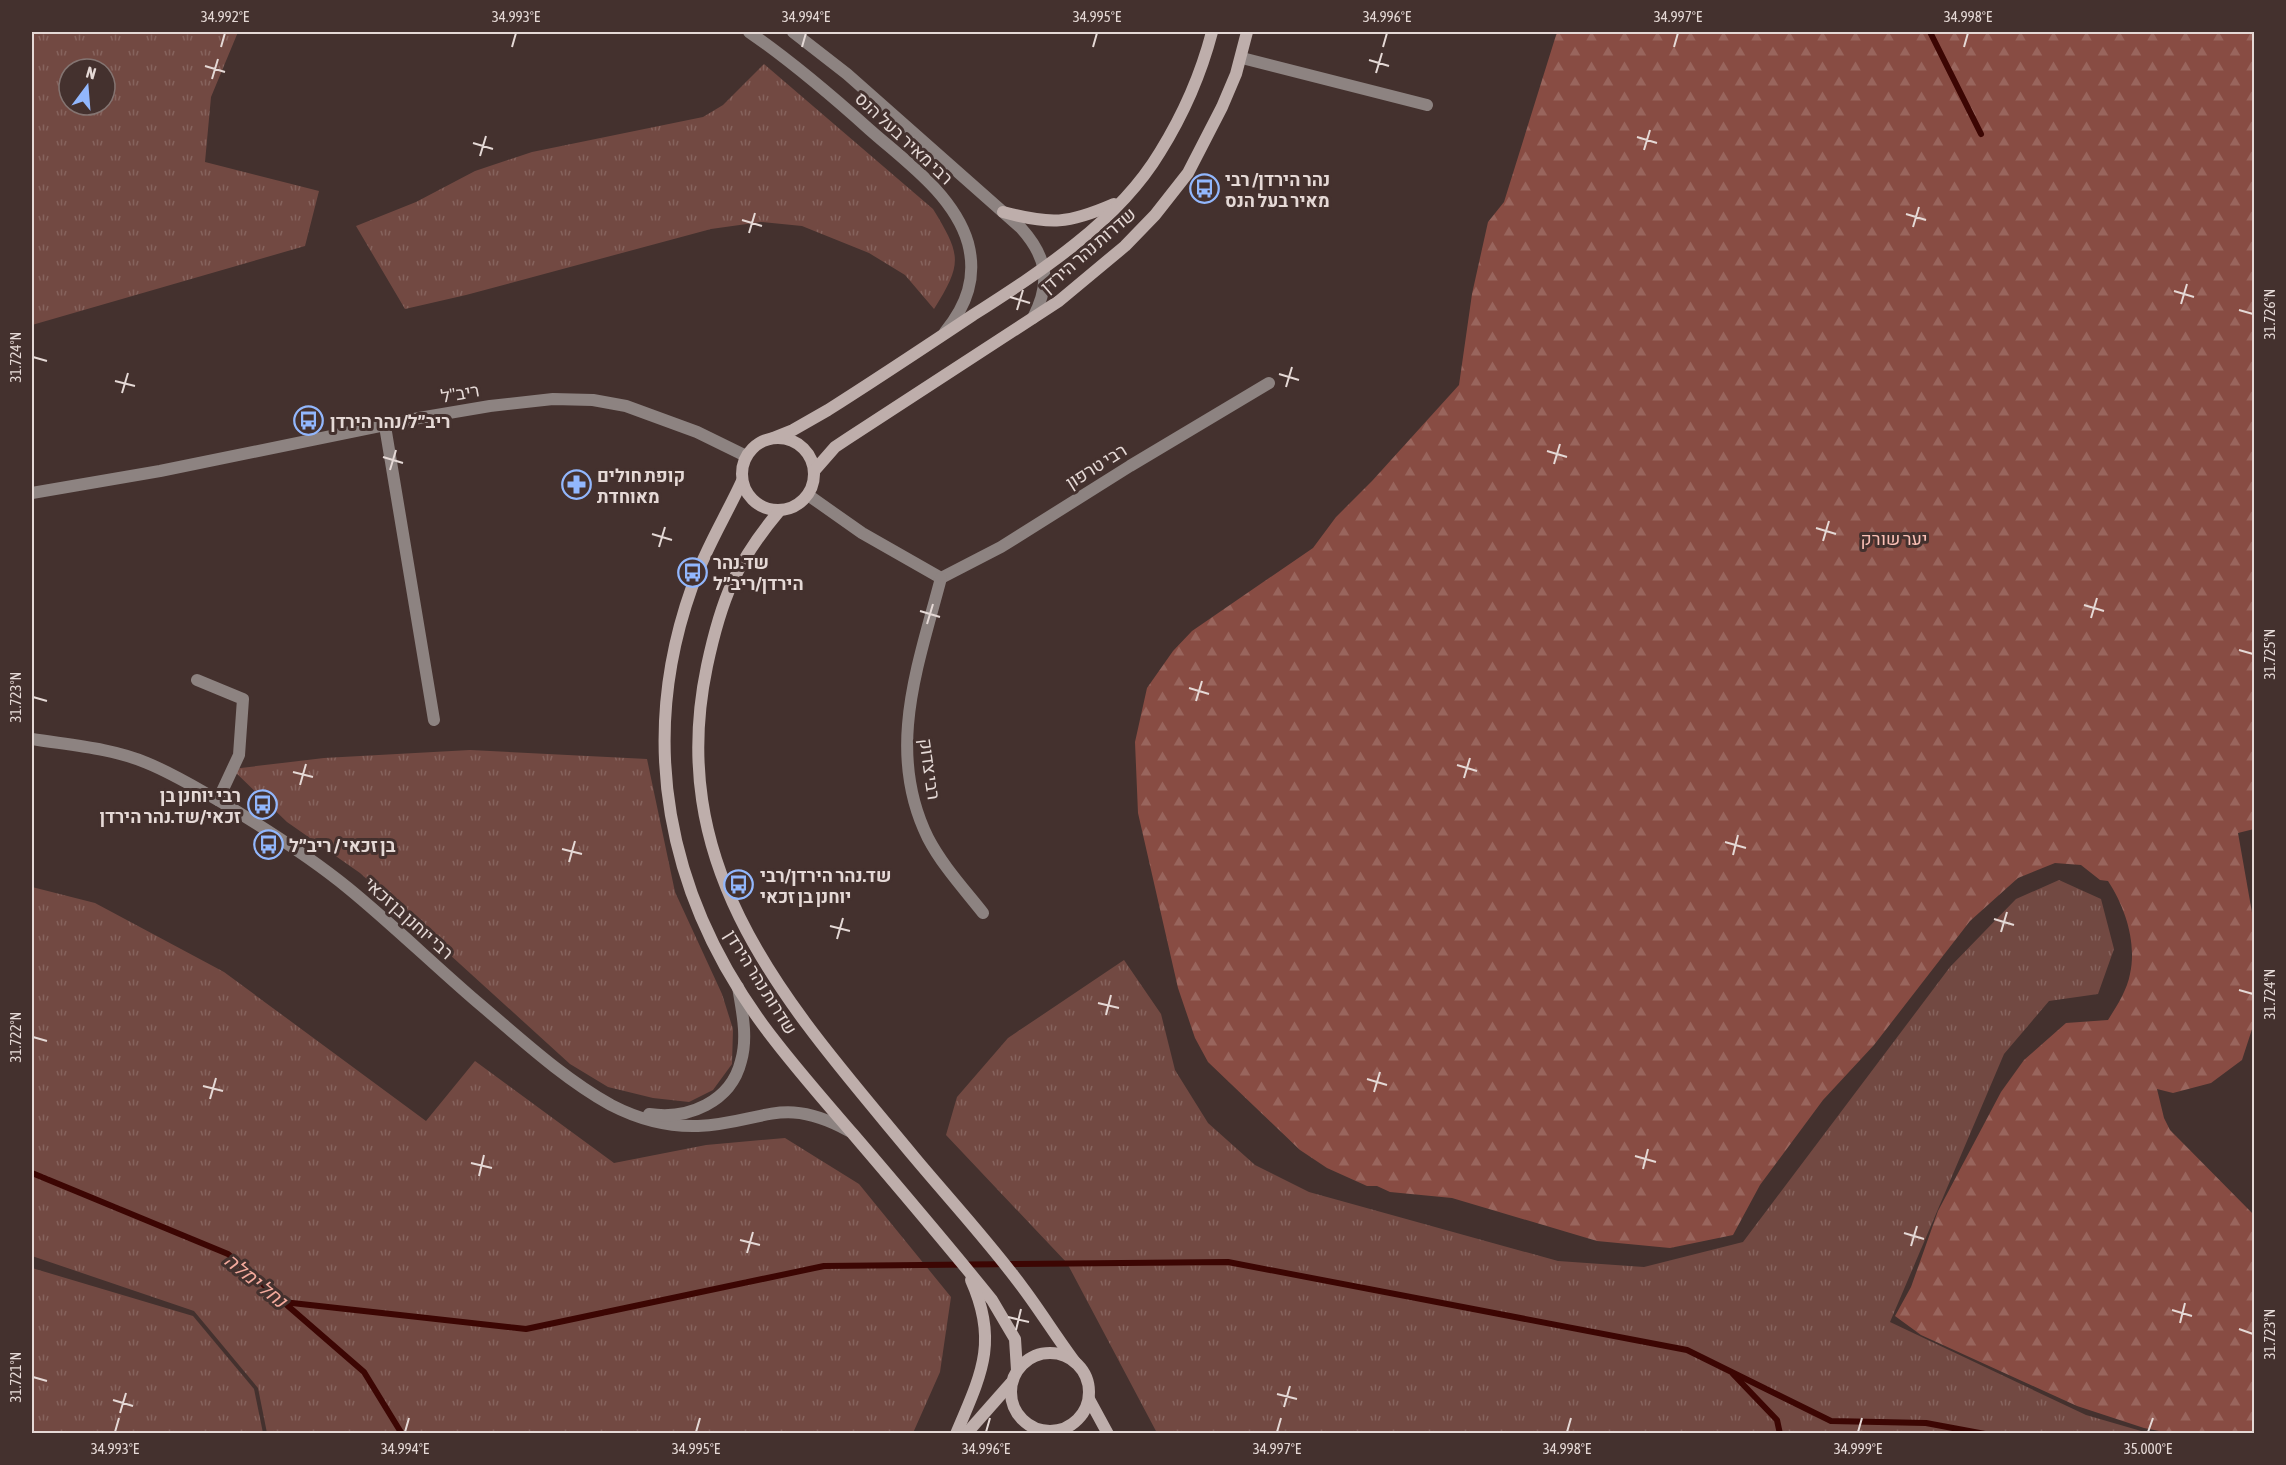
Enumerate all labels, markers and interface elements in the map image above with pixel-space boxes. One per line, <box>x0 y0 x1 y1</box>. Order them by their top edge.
text: 34.992°E <box>201 8 250 25</box>
text: 34.993°E <box>492 8 541 25</box>
text: 34.994°E <box>782 8 831 25</box>
text: 34.995°E <box>1073 8 1122 25</box>
text: 34.996°E <box>1363 8 1412 25</box>
text: 34.997°E <box>1654 8 1703 25</box>
text: 34.998°E <box>1944 8 1993 25</box>
north arrow <box>57 57 117 117</box>
text: N <box>84 63 98 83</box>
street label: רבי מאיר בעל הנס <box>851 87 957 189</box>
place label: נהר הירדן/ רבי מאיר בעל הנס <box>1225 169 1330 211</box>
bus stop icon: נהר הירדן/ רבי מאיר בעל הנס <box>1188 173 1220 205</box>
street label: שדרות נהר הירדן <box>1036 203 1140 297</box>
text: 31.726°N <box>2261 289 2278 339</box>
text: 31.724°N <box>7 332 24 382</box>
street label: ריב"ל <box>439 379 481 407</box>
bus stop icon: ריב״ל/נהר הירדן <box>293 405 325 437</box>
place label: ריב״ל/נהר הירדן <box>330 411 450 432</box>
street label: רבי טרפון <box>1062 439 1130 493</box>
place label: קופת חולים מאוחדת <box>597 465 685 507</box>
pharmacy icon: קופת חולים מאוחדת <box>560 469 592 501</box>
park label: יער שורק <box>1861 528 1927 549</box>
place label: שד.נהר הירדן/ריב״ל <box>713 552 804 594</box>
bus stop icon: שד.נהר הירדן/ריב״ל <box>676 556 708 588</box>
text: 31.725°N <box>2261 629 2278 679</box>
text: 31.723°N <box>7 672 24 722</box>
street label: רבי צדוק <box>915 737 945 801</box>
place label: רבי יוחנן בן זכאי/שד.נהר הירדן <box>99 785 241 827</box>
bus stop icon: רבי יוחנן בן זכאי/שד.נהר הירדן <box>246 789 278 821</box>
bus stop icon: בן זכאי / ריב״ל <box>252 829 284 861</box>
place label: בן זכאי / ריב״ל <box>289 835 396 856</box>
place label: שד.נהר הירדן/רבי יוחנן בן זכאי <box>760 865 891 907</box>
bus stop icon: שד.נהר הירדן/רבי יוחנן בן זכאי <box>723 869 755 901</box>
street label: רבי יוחנן בן זכאי <box>360 873 458 963</box>
street label: שדרות נהר הירדן <box>720 926 802 1038</box>
text: 31.724°N <box>2261 969 2278 1019</box>
text: 31.722°N <box>7 1012 24 1062</box>
water label: נחל ימלה <box>220 1248 293 1313</box>
text: 31.723°N <box>2261 1309 2278 1359</box>
text: 31.721°N <box>7 1352 24 1402</box>
text: 34.993°E <box>91 1440 140 1457</box>
text: 34.994°E <box>381 1440 430 1457</box>
text: 34.995°E <box>672 1440 721 1457</box>
text: 34.996°E <box>962 1440 1011 1457</box>
text: 34.997°E <box>1253 1440 1302 1457</box>
text: 34.998°E <box>1543 1440 1592 1457</box>
text: 34.999°E <box>1834 1440 1883 1457</box>
text: 35.000°E <box>2124 1440 2173 1457</box>

